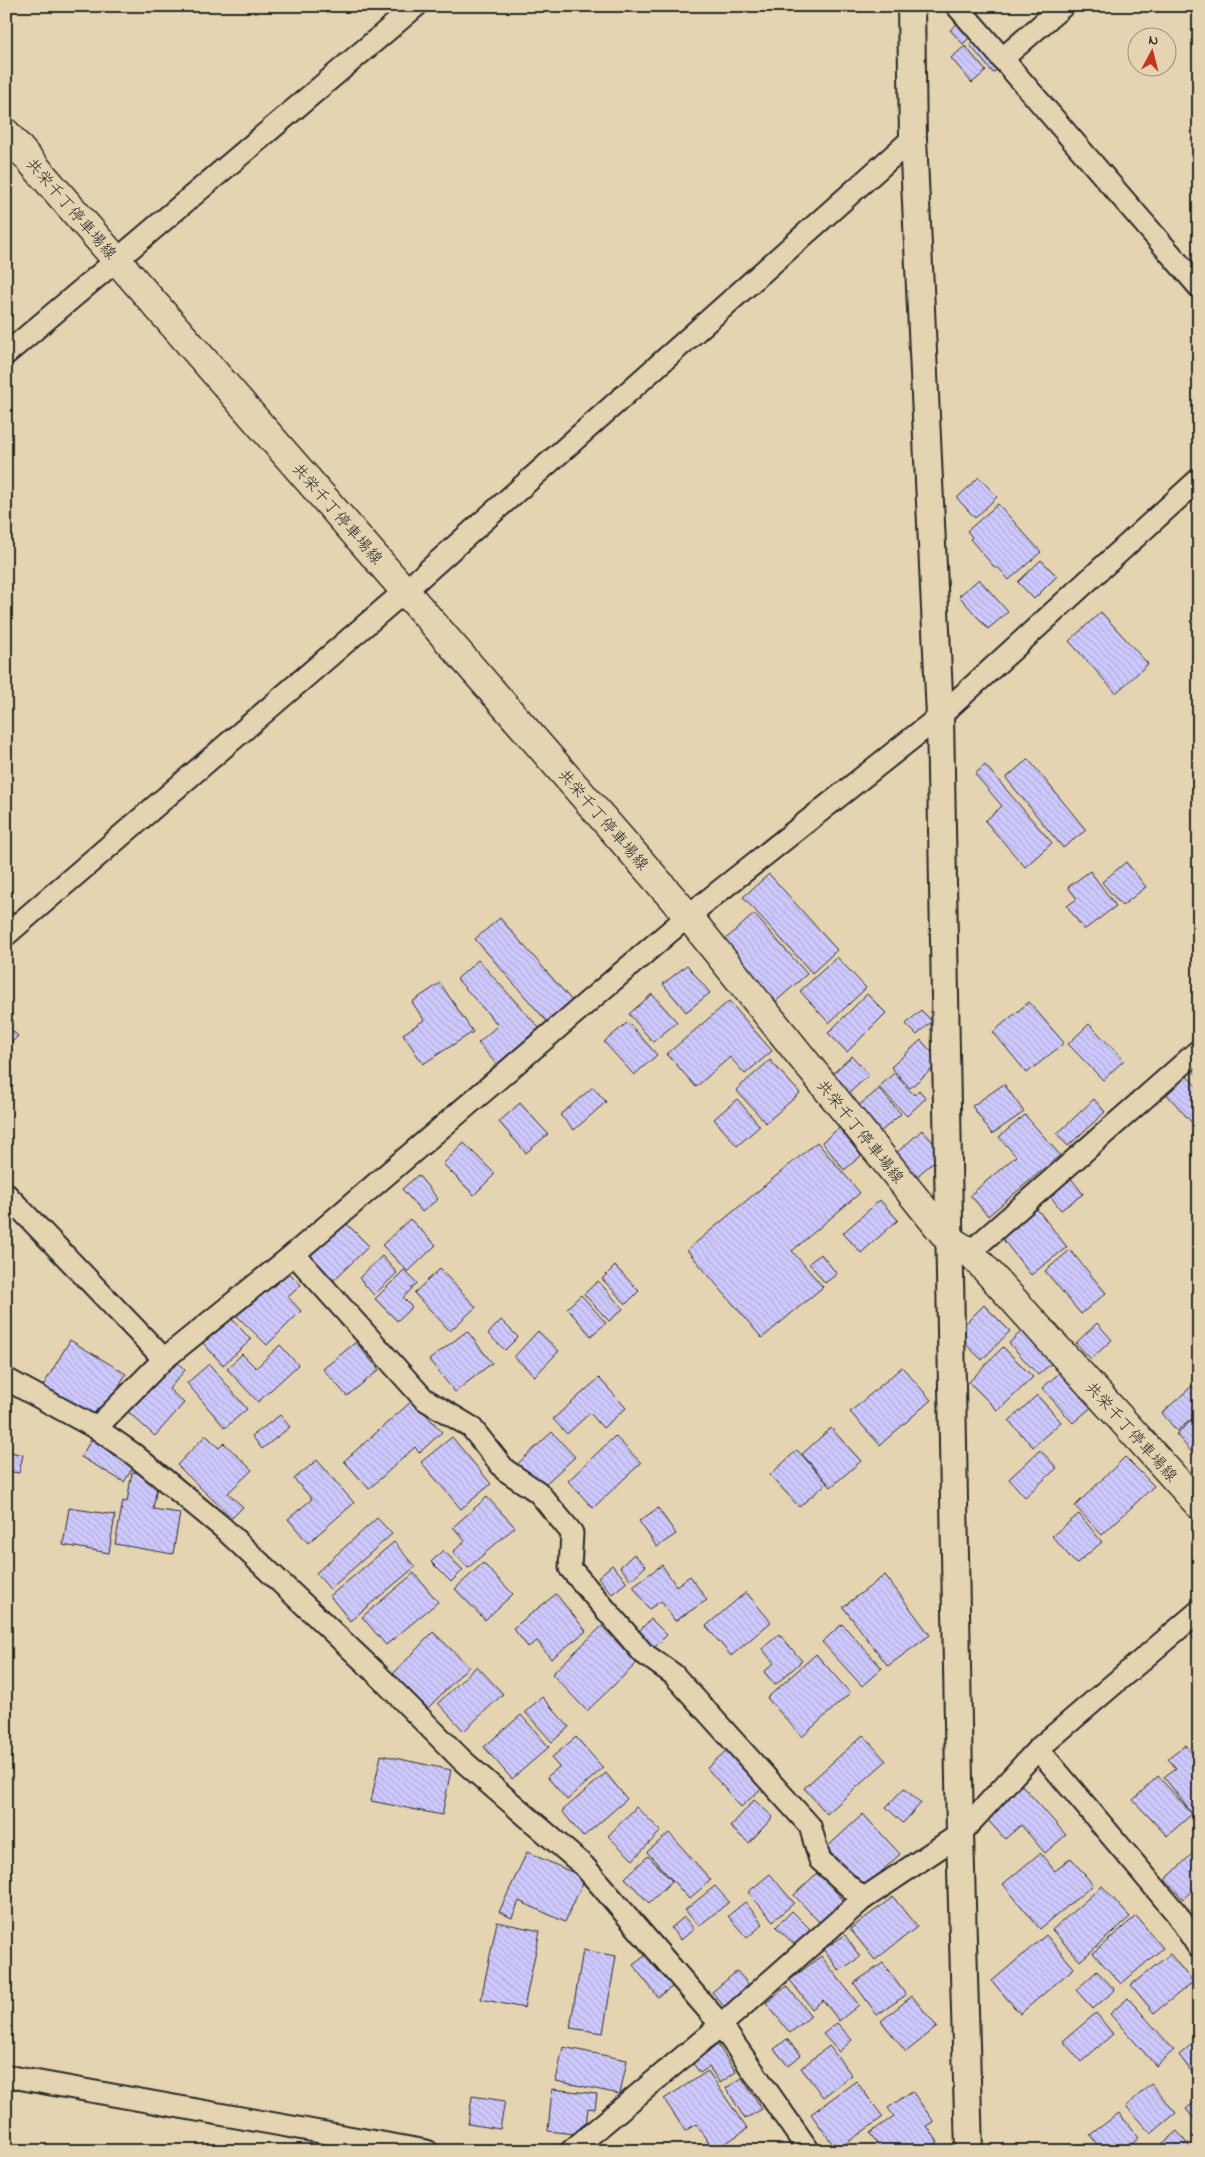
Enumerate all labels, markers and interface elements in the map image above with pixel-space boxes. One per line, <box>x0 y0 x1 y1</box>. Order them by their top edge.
north arrow <box>1128 28 1178 78</box>
text: N <box>1147 30 1159 52</box>
street label: 共栄千丁停車場線 <box>19 153 122 265</box>
street label: 共栄千丁停車場線 <box>285 458 388 570</box>
street label: 共栄千丁停車場線 <box>551 764 654 876</box>
street label: 共栄千丁停車場線 <box>810 1075 909 1190</box>
street label: 共栄千丁停車場線 <box>1079 1377 1182 1488</box>

